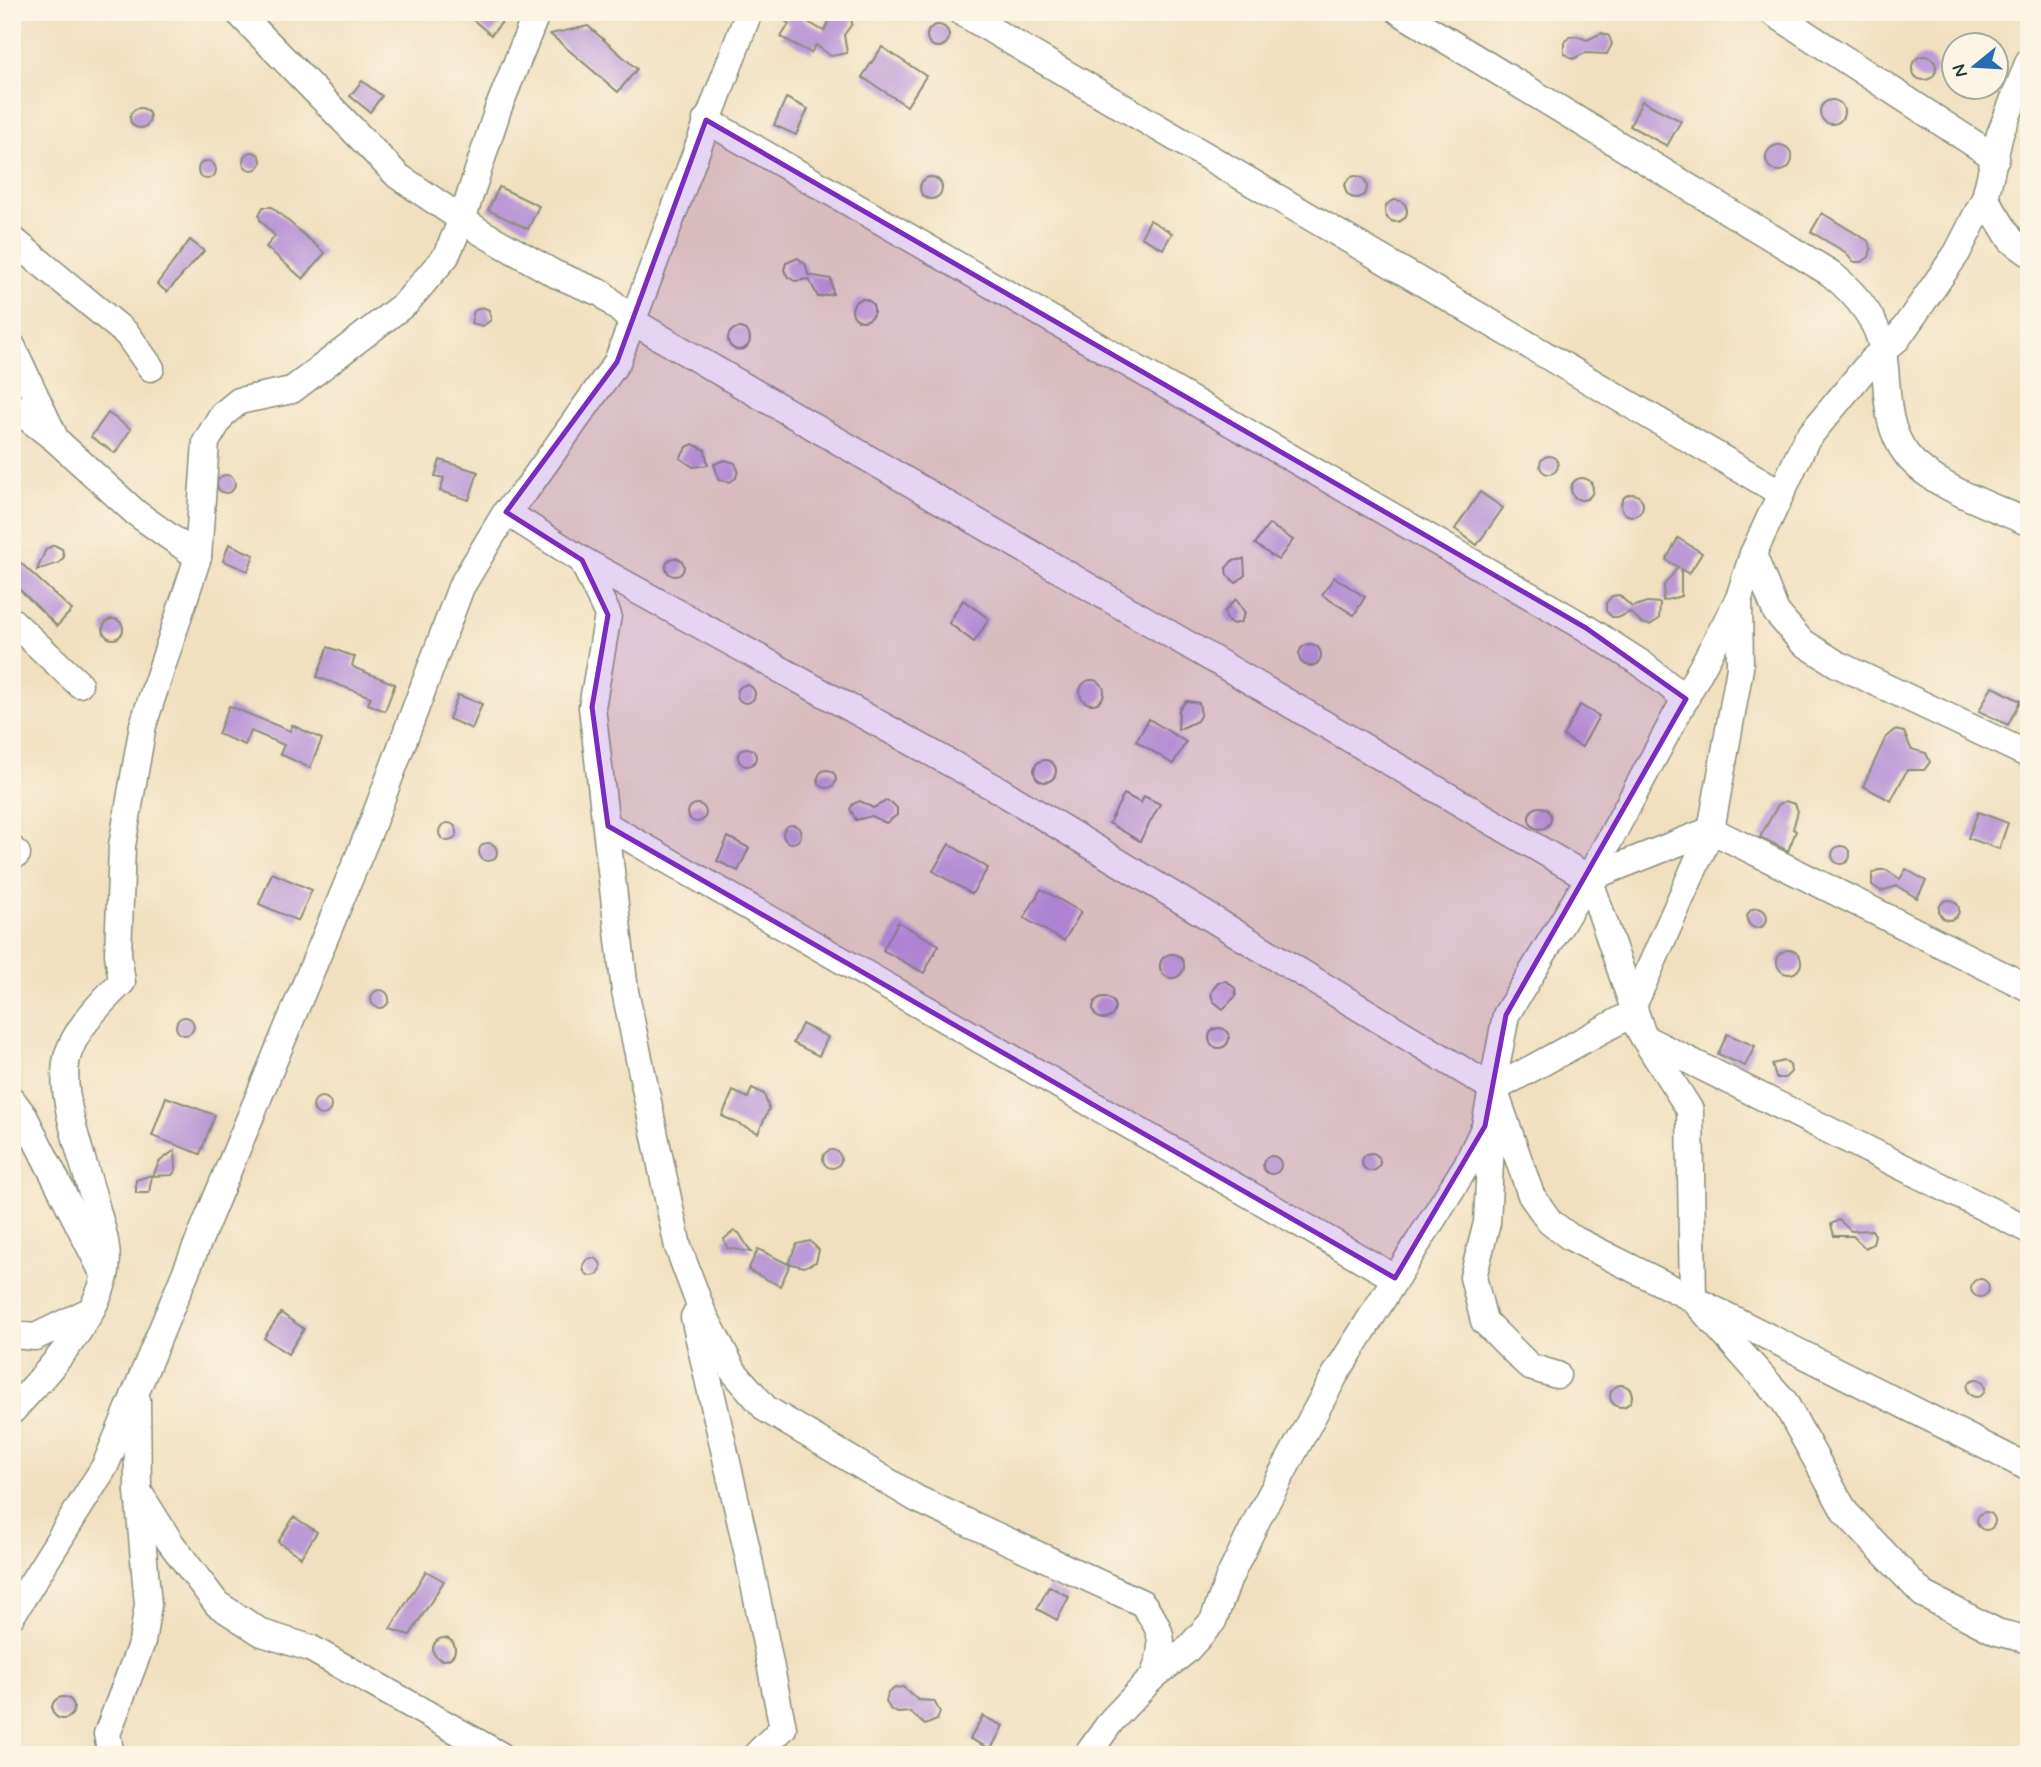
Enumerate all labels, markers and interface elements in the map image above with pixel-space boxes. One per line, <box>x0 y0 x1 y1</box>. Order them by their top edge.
north arrow <box>1940 32 2010 102</box>
text: N <box>1946 61 1974 81</box>

